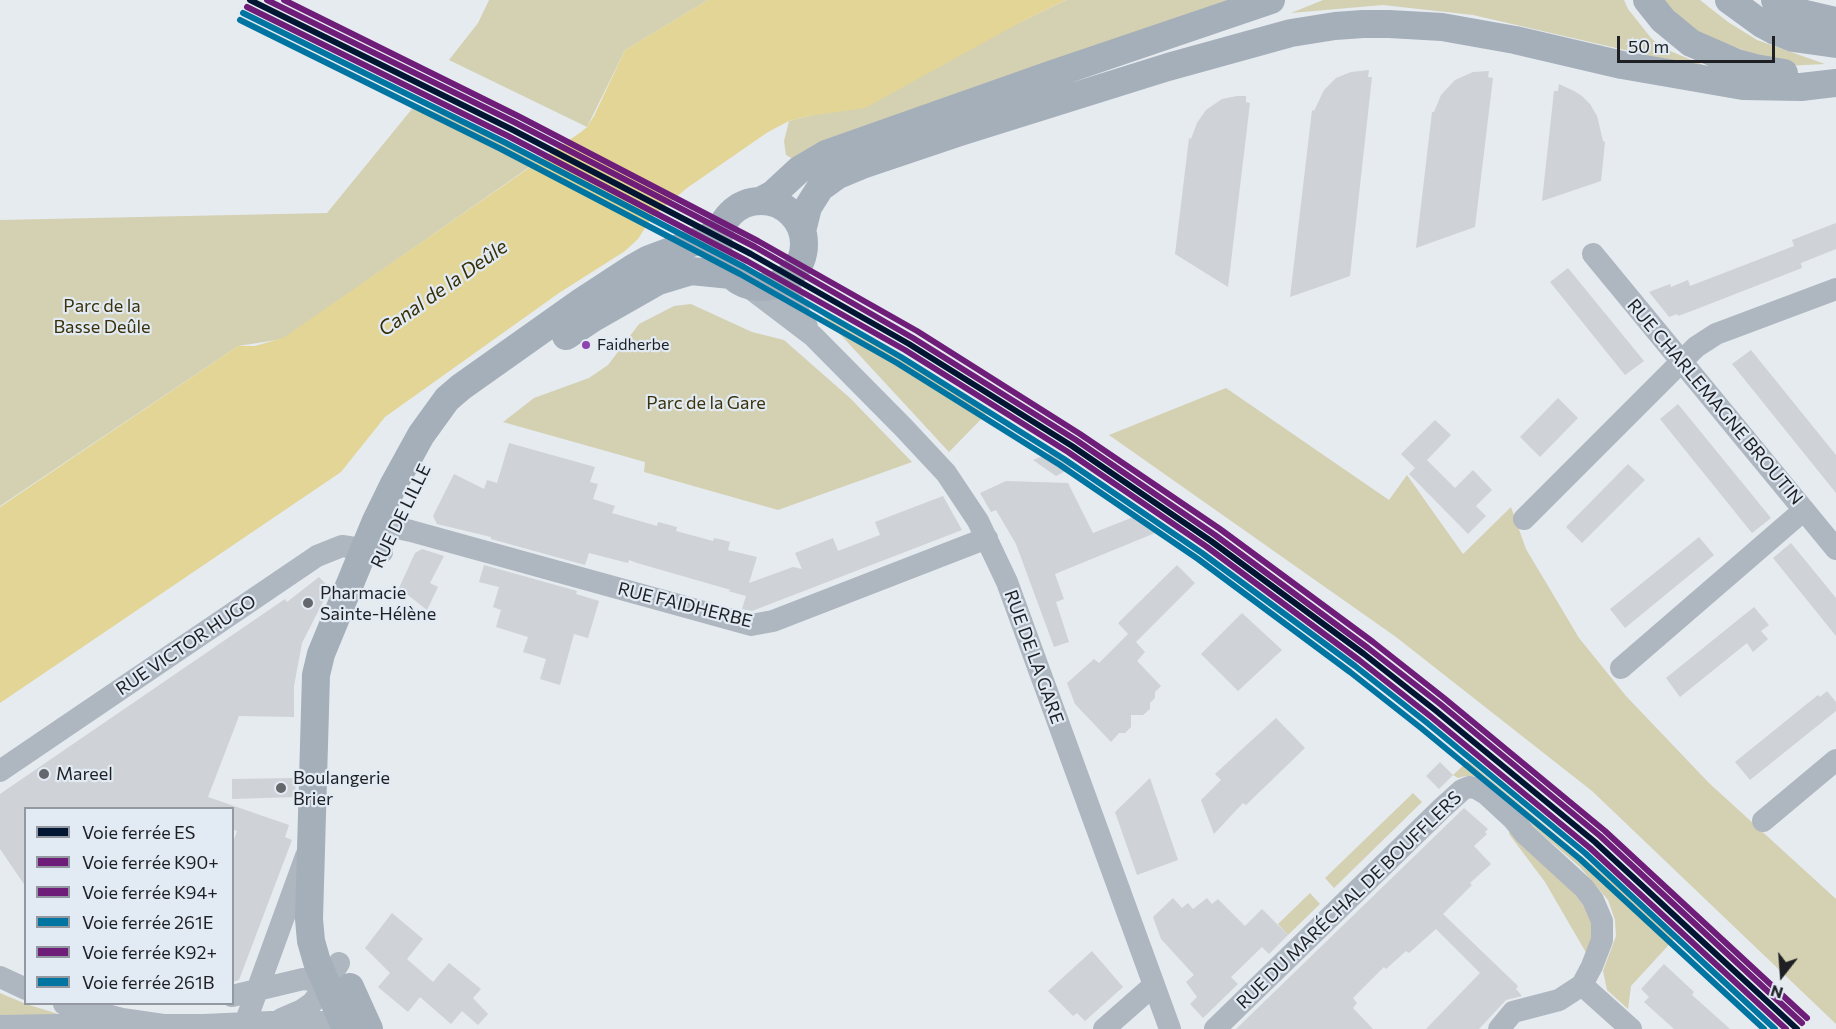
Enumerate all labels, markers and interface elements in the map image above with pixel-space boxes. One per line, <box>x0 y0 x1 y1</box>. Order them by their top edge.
scale bar <box>1620 24 1778 62</box>
text: 50 m <box>1628 35 1669 57</box>
water label: Canal de la Deûle <box>374 234 512 342</box>
park label: Parc de la Basse Deûle <box>53 295 151 338</box>
street label: RUE CHARLEMAGNE BROUTIN <box>1623 295 1807 509</box>
place label: Faidherbe <box>597 335 669 355</box>
marker: Faidherbe <box>580 339 592 351</box>
park label: Parc de la Gare <box>646 392 766 414</box>
street label: RUE DE LILLE <box>367 460 435 572</box>
street label: RUE FAIDHERBE <box>616 578 754 632</box>
place label: Pharmacie Sainte-Hélène <box>320 582 436 624</box>
street label: RUE DE LA GARE <box>1000 587 1068 727</box>
street label: RUE VICTOR HUGO <box>112 590 260 700</box>
marker: Pharmacie Sainte-Hélène <box>301 596 315 610</box>
place label: Mareel <box>56 763 113 785</box>
marker: Mareel <box>37 767 51 781</box>
place label: Boulangerie Brier <box>293 767 390 810</box>
marker: Boulangerie Brier <box>274 781 288 795</box>
street label: RUE DU MARÉCHAL DE BOUFFLERS <box>1232 787 1466 1013</box>
legend <box>24 807 234 1005</box>
text: Voie ferrée ES <box>82 821 195 843</box>
text: Voie ferrée K90+ <box>82 851 219 873</box>
text: Voie ferrée K94+ <box>82 881 218 903</box>
text: Voie ferrée 261E <box>82 911 213 933</box>
text: Voie ferrée K92+ <box>82 941 217 963</box>
north arrow <box>1752 945 1812 1005</box>
text: Voie ferrée 261B <box>82 971 214 993</box>
text: N <box>1768 982 1785 1004</box>

